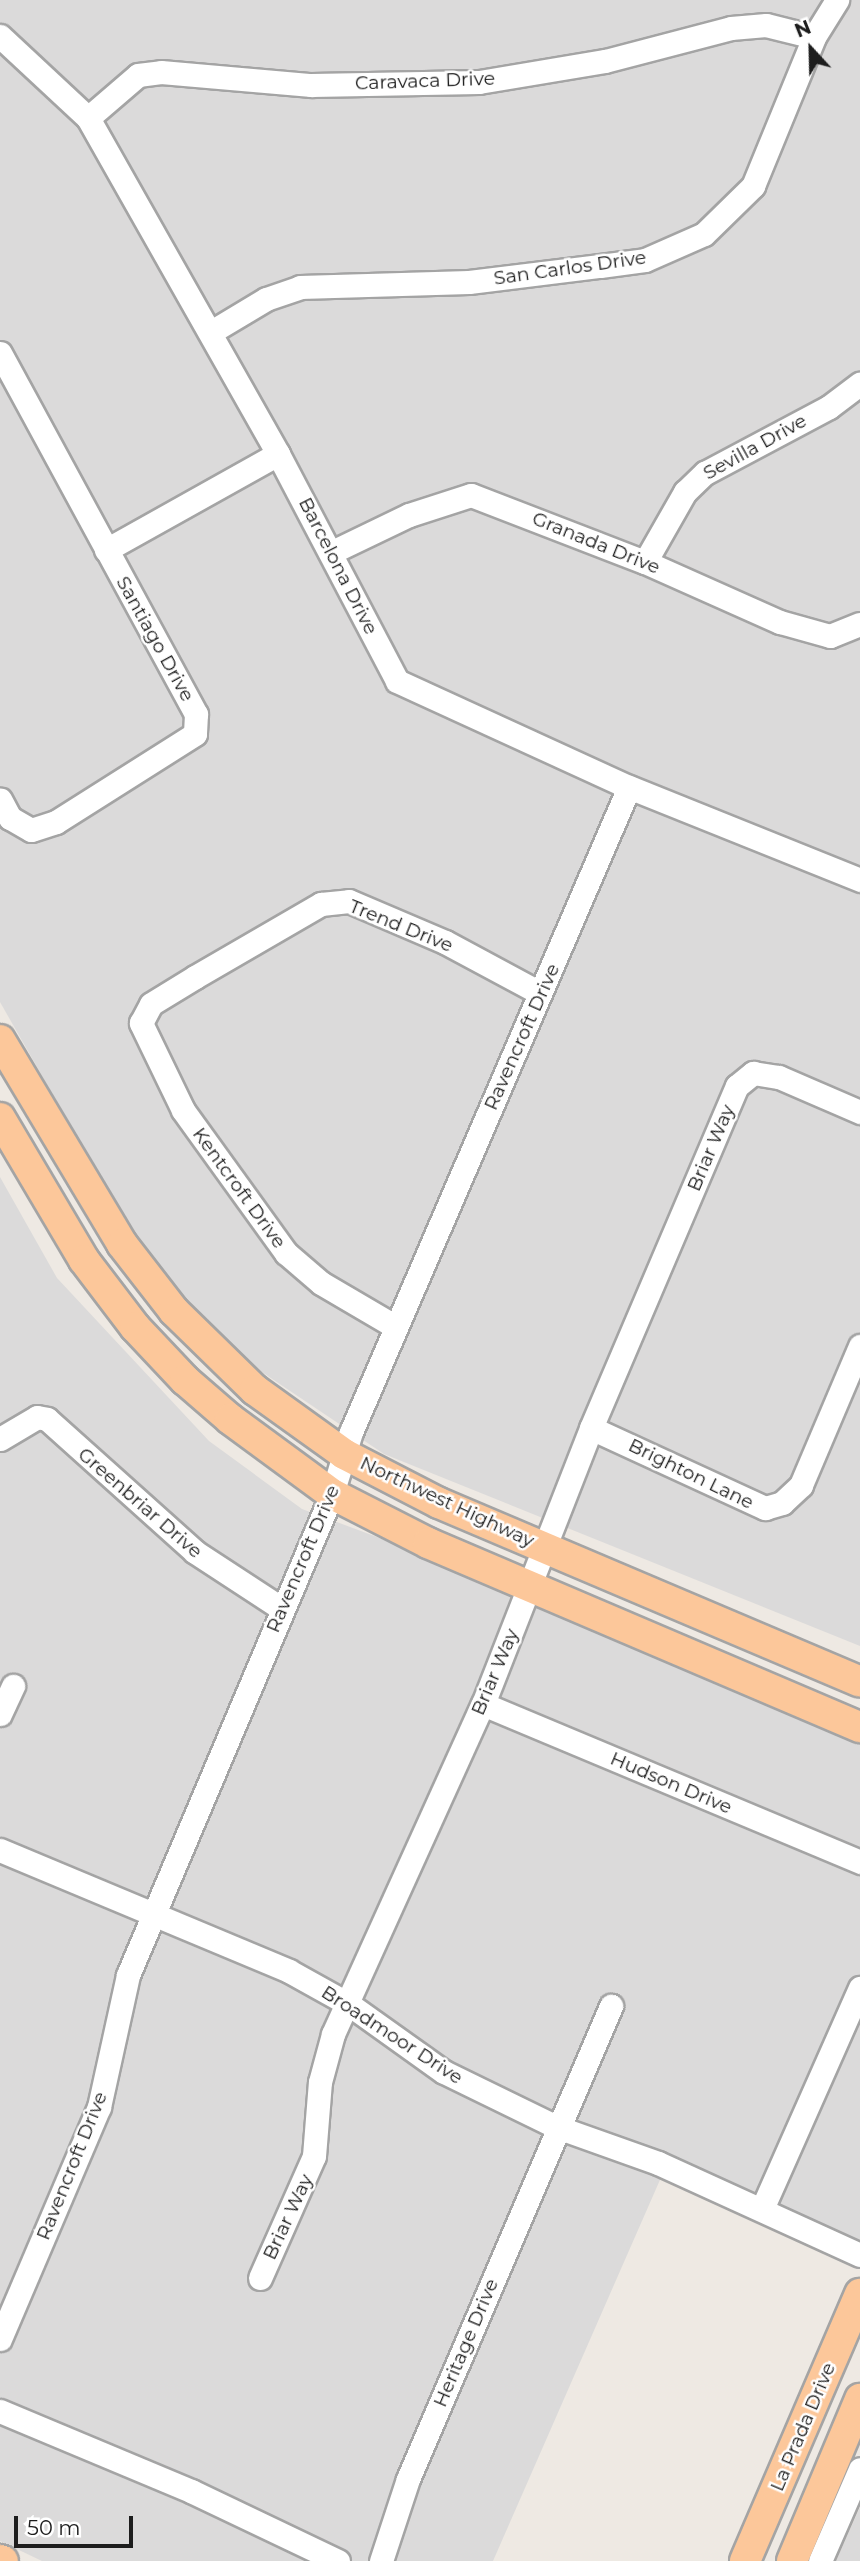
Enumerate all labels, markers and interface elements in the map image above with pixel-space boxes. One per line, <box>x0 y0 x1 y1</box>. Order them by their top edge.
north arrow <box>776 14 846 84</box>
text: N <box>792 16 814 43</box>
street label: Caravaca Drive <box>355 67 495 95</box>
street label: San Carlos Drive <box>492 246 648 290</box>
street label: Sevilla Drive <box>699 409 811 485</box>
street label: Barcelona Drive <box>294 494 382 638</box>
street label: Granada Drive <box>529 507 663 579</box>
street label: Santiago Drive <box>111 572 199 706</box>
street label: Trend Drive <box>346 895 456 957</box>
street label: Ravencroft Drive <box>479 960 565 1114</box>
street label: Briar Way <box>683 1101 739 1195</box>
street label: Kentcroft Drive <box>188 1123 290 1253</box>
street label: Brighton Lane <box>625 1434 757 1514</box>
street label: Greenbriar Drive <box>73 1443 207 1563</box>
street label: Northwest Highway <box>356 1452 538 1552</box>
street label: Ravencroft Drive <box>262 1482 344 1636</box>
street label: Briar Way <box>467 1625 523 1719</box>
street label: Hudson Drive <box>607 1747 735 1819</box>
street label: Broadmoor Drive <box>317 1981 467 2089</box>
street label: Ravencroft Drive <box>32 2089 112 2243</box>
street label: Briar Way <box>258 2171 318 2263</box>
street label: Heritage Drive <box>429 2275 503 2411</box>
street label: La Prada Drive <box>766 2359 840 2495</box>
scale bar <box>18 2502 136 2546</box>
text: 50 m <box>27 2515 81 2540</box>

